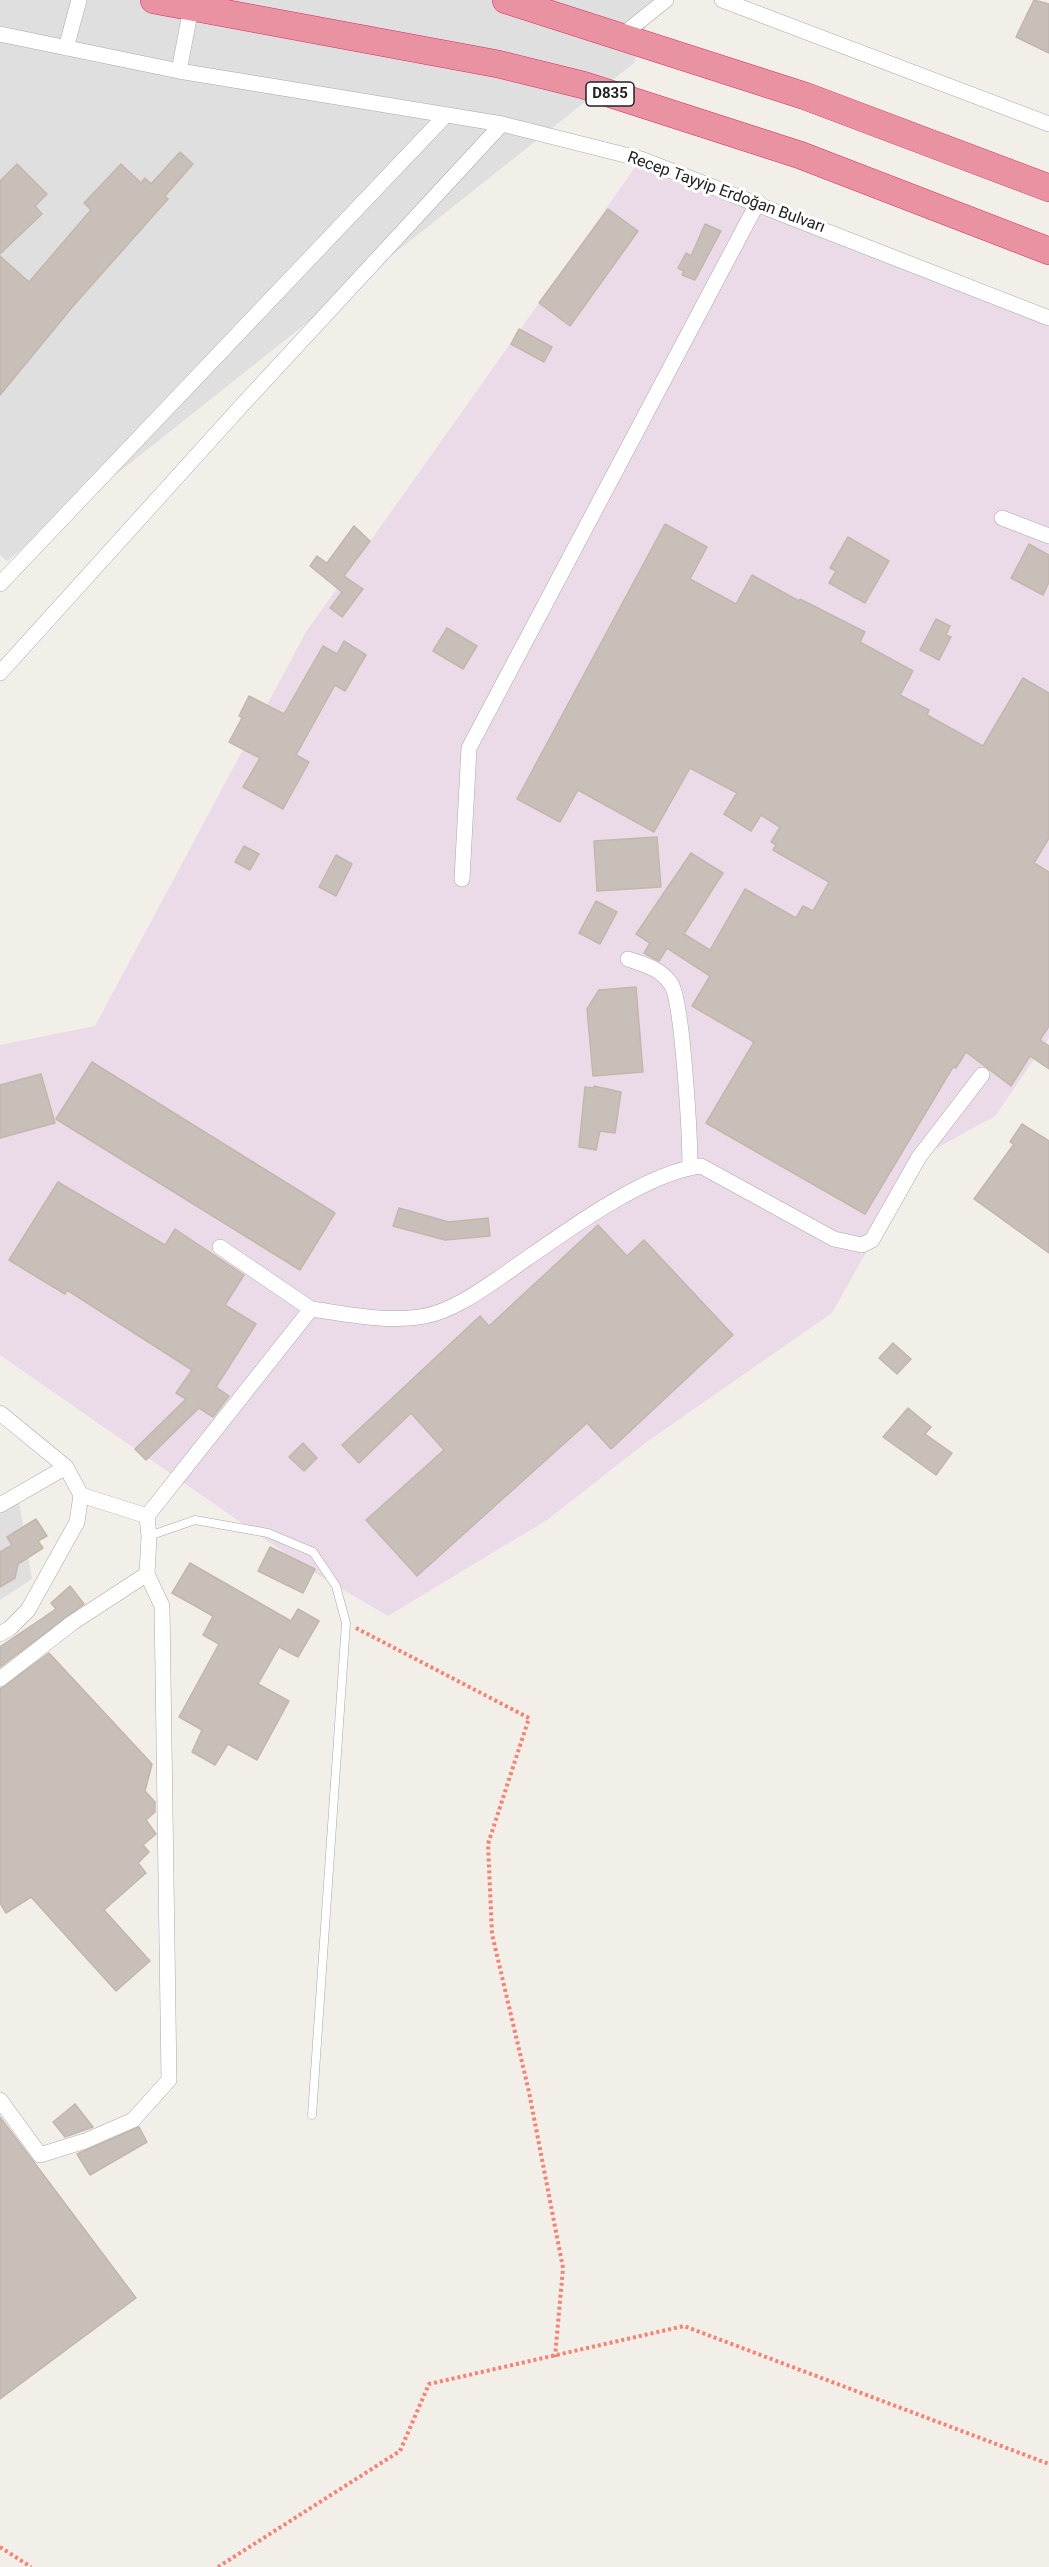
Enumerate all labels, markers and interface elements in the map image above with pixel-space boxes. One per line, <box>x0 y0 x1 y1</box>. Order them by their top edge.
road number: D835 <box>586 82 634 106</box>
street label: Recep Tayyip Erdoğan Bulvarı <box>625 148 827 238</box>

